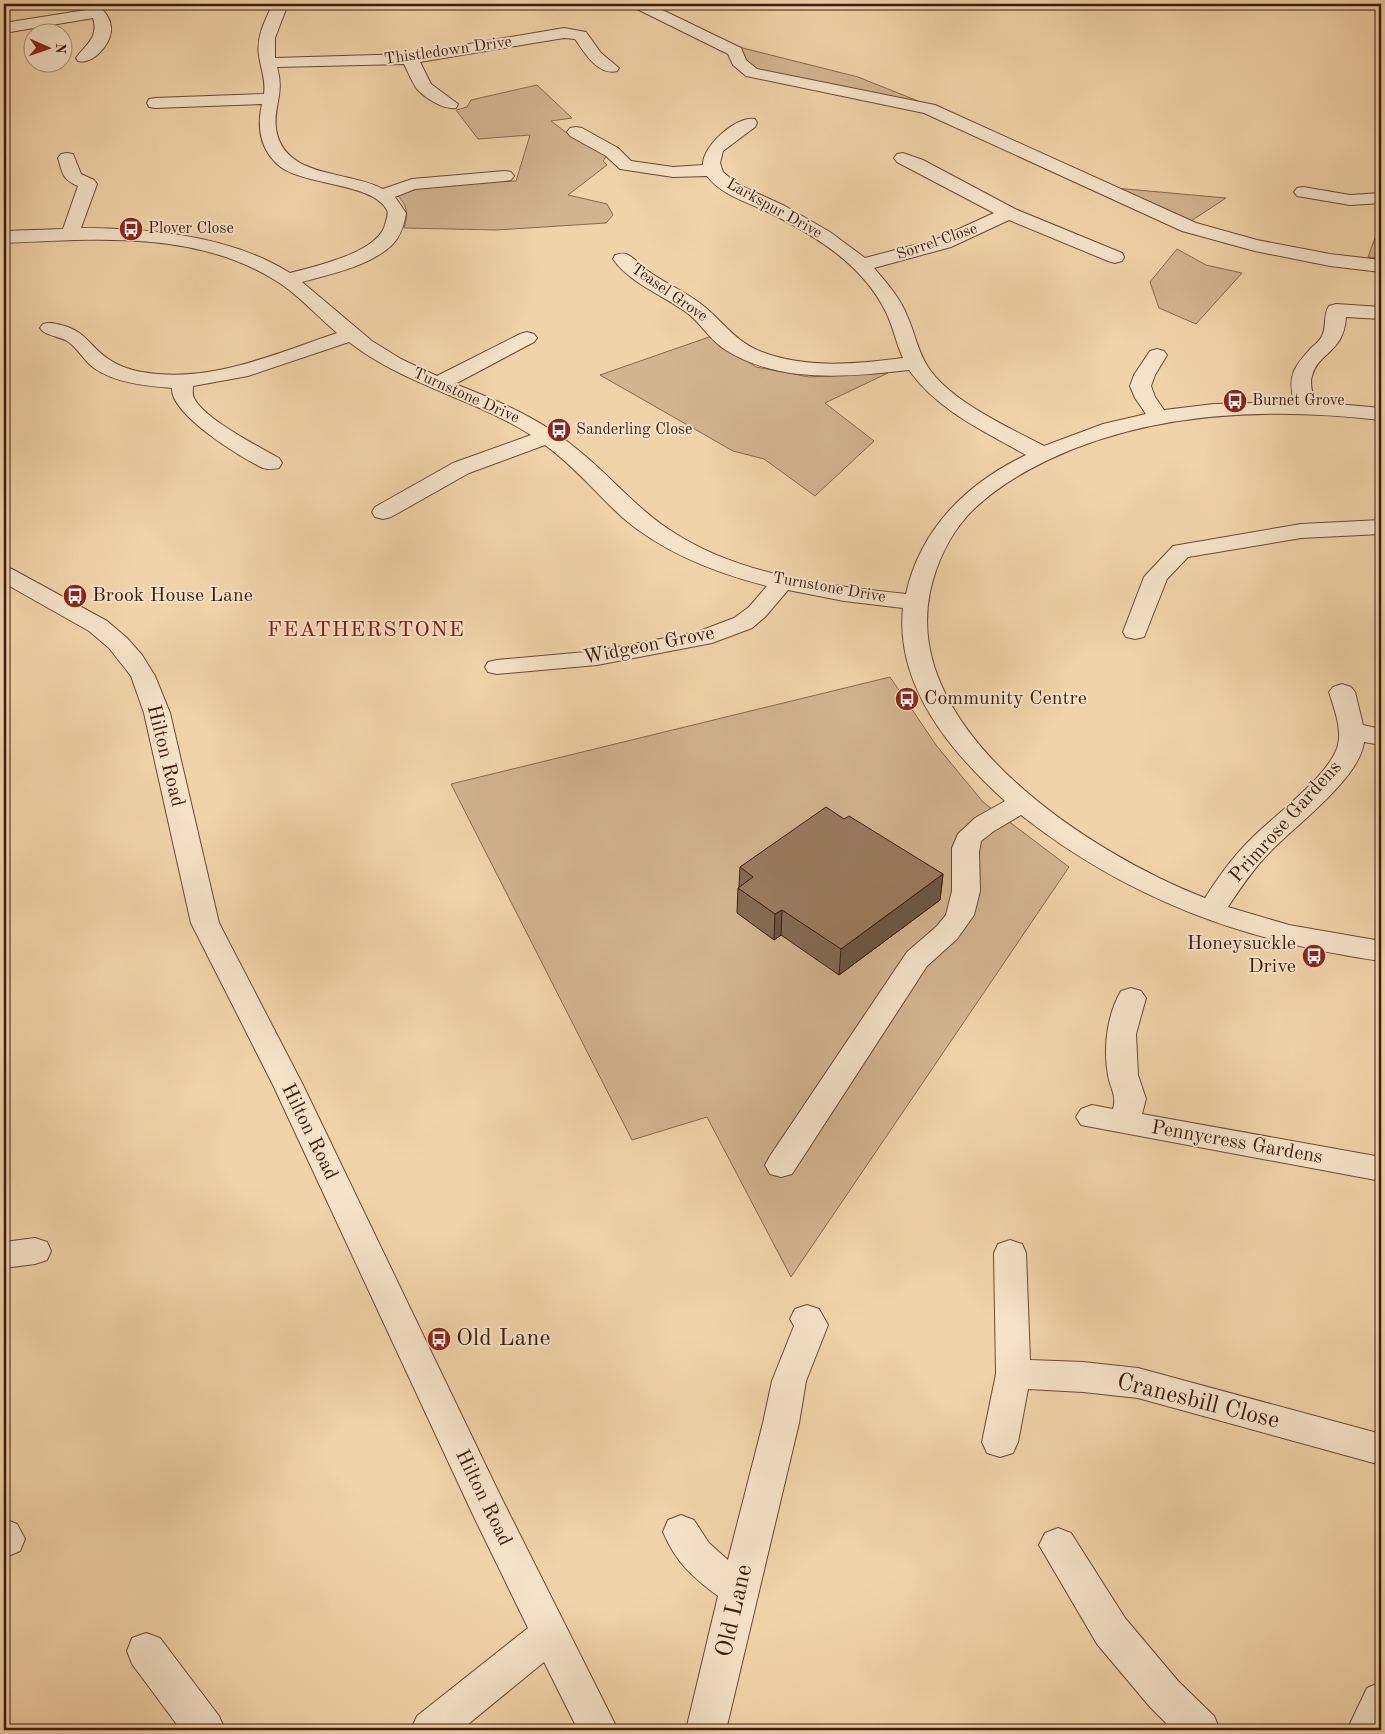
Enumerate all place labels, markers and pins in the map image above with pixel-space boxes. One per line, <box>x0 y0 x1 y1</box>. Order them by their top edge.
bus stop icon: Plover Close <box>118 216 144 242</box>
place label: Plover Close <box>148 221 234 237</box>
bus stop icon: Burnet Grove <box>1222 388 1248 414</box>
place label: Burnet Grove <box>1252 393 1345 409</box>
bus stop icon: Sanderling Close <box>546 417 572 443</box>
place label: Sanderling Close <box>576 422 692 438</box>
bus stop icon: Brook House Lane <box>62 583 88 609</box>
place label: Brook House Lane <box>92 586 253 606</box>
bus stop icon: Community Centre <box>894 686 920 712</box>
place label: Community Centre <box>924 689 1087 709</box>
place label: Honeysuckle Drive <box>1187 934 1296 977</box>
bus stop icon: Honeysuckle Drive <box>1301 943 1327 969</box>
bus stop icon: Old Lane <box>426 1326 452 1352</box>
place label: Old Lane <box>456 1327 550 1351</box>

